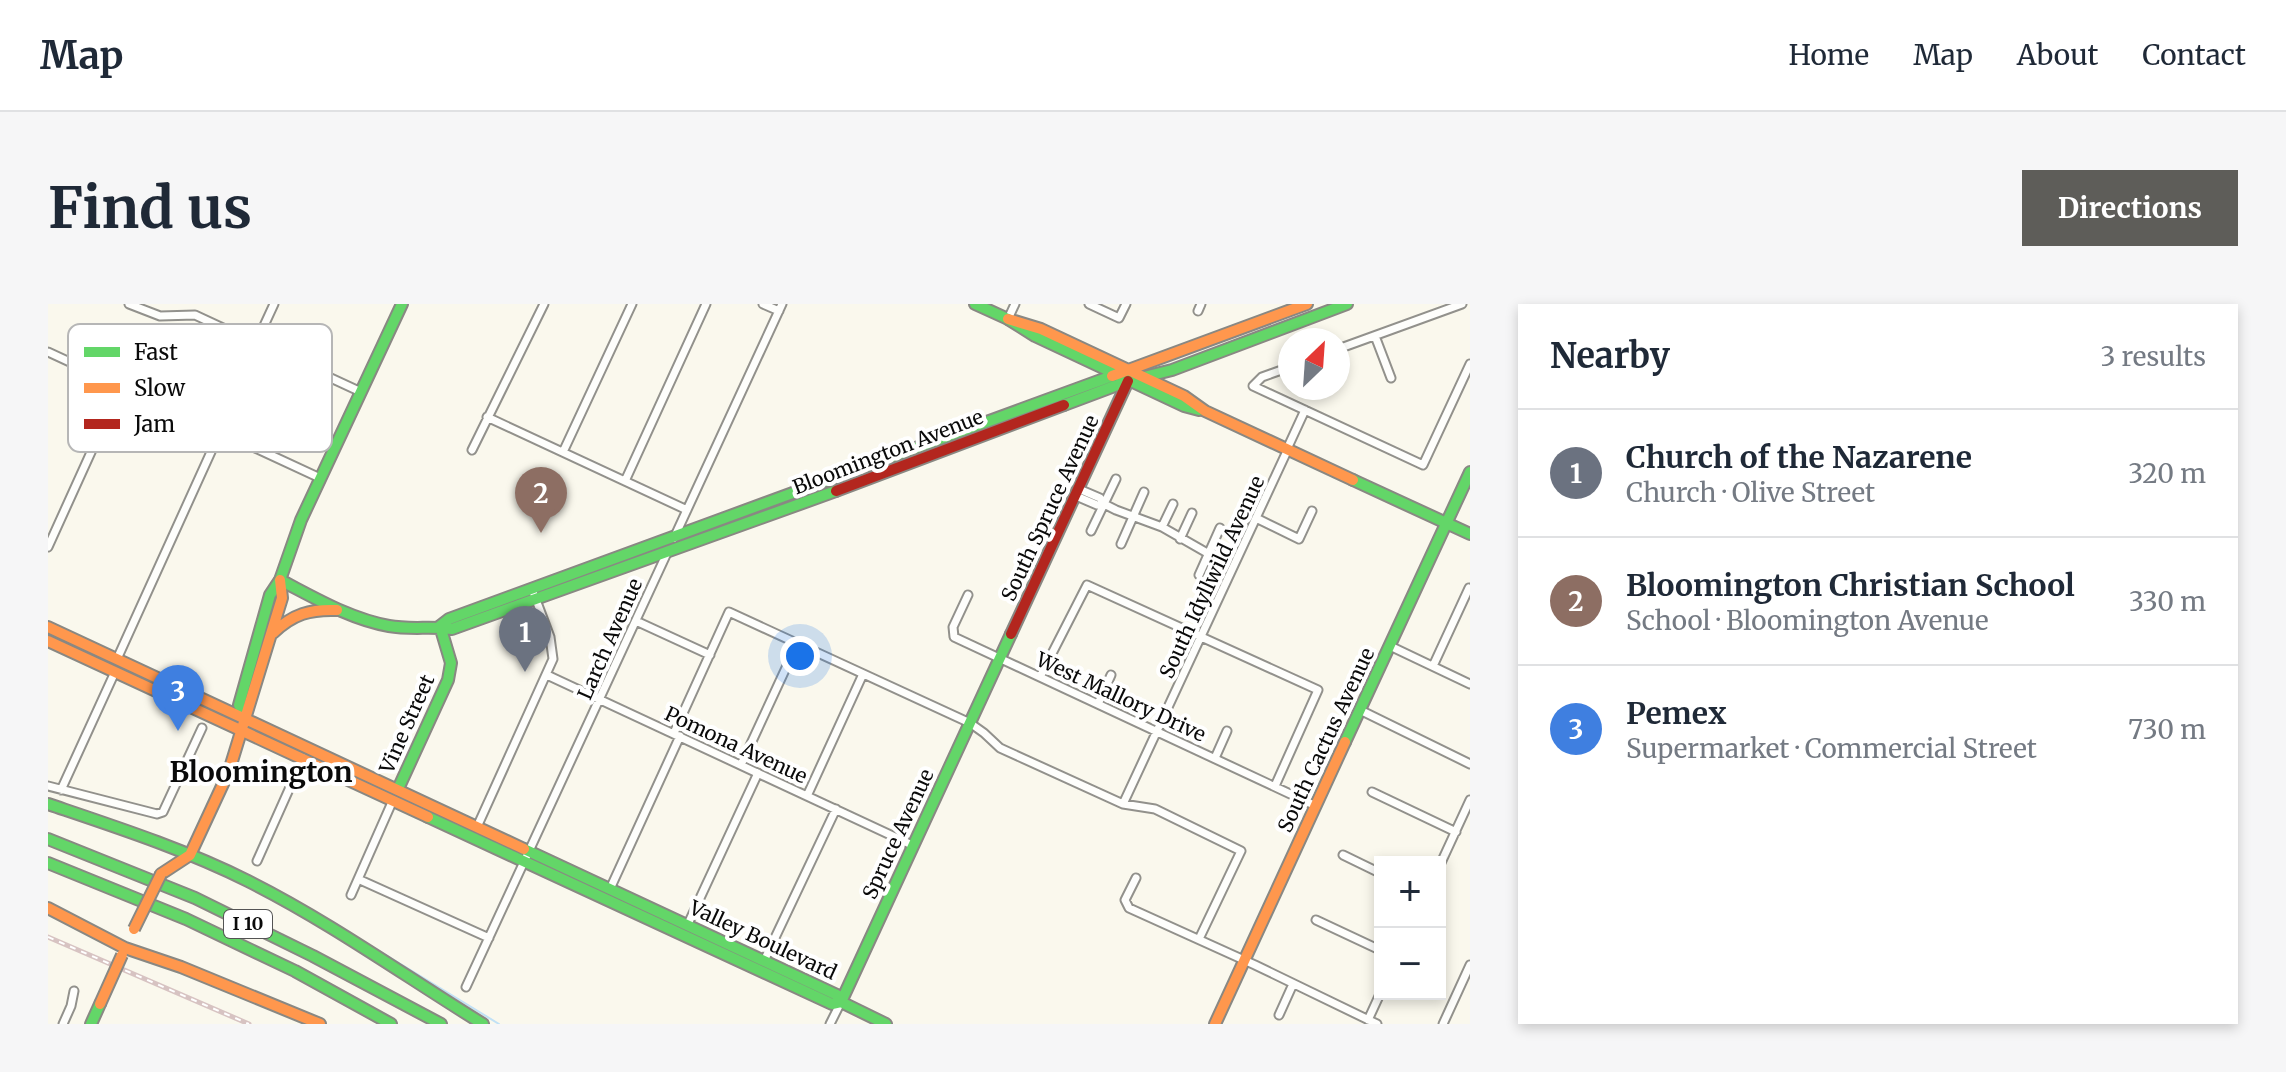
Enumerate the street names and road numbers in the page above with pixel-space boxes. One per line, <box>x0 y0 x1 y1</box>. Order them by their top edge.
street label: Bloomington Avenue <box>789 404 987 499</box>
street label: South Spruce Avenue <box>995 411 1104 605</box>
street label: South Idyllwild Avenue <box>1154 471 1270 682</box>
street label: Larch Avenue <box>572 574 647 703</box>
street label: South Cactus Avenue <box>1272 643 1379 836</box>
street label: West Mallory Drive <box>1032 646 1210 747</box>
street label: Vine Street <box>373 670 439 778</box>
street label: Pomona Avenue <box>661 701 812 789</box>
street label: Spruce Avenue <box>857 765 939 903</box>
street label: Valley Boulevard <box>685 894 841 985</box>
road number: I 10 <box>224 910 272 938</box>

